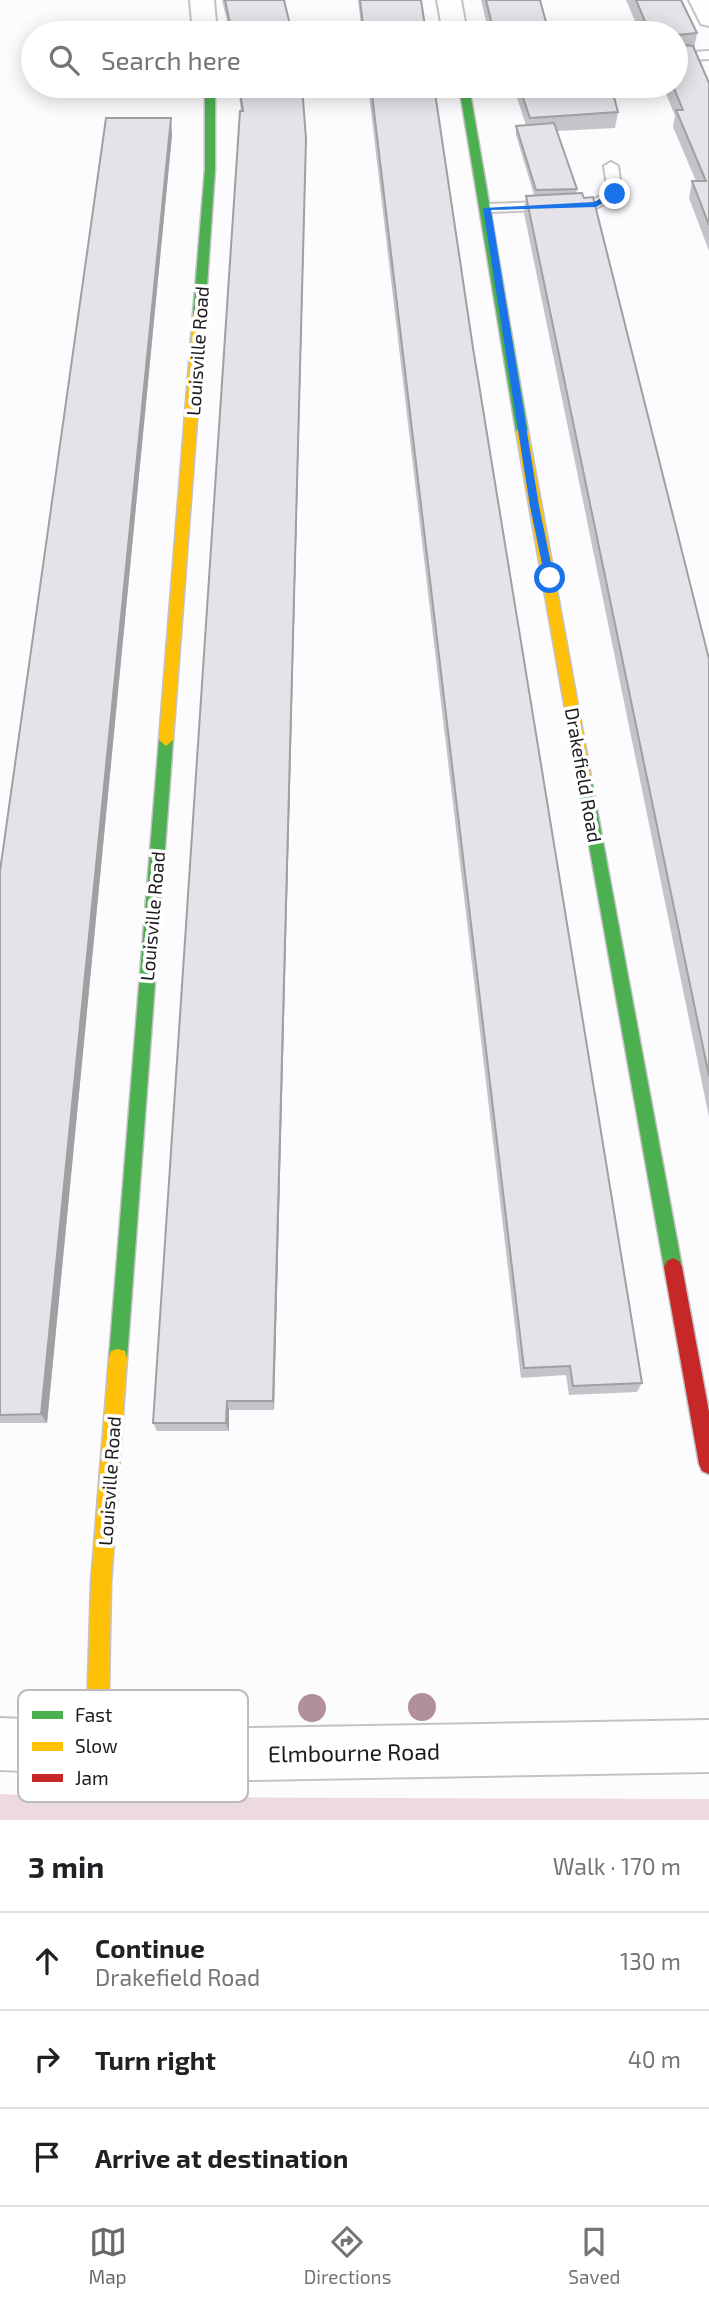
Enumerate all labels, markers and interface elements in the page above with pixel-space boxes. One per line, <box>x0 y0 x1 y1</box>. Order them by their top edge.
search box <box>21 21 688 98</box>
icon: search <box>45 41 83 79</box>
text: Search here <box>101 44 241 75</box>
route end <box>599 178 630 209</box>
street label: Louisville Road <box>181 285 213 417</box>
route start <box>534 562 565 593</box>
street label: Drakefield Road <box>561 706 607 844</box>
street label: Louisville Road <box>135 850 169 982</box>
street label: Louisville Road <box>93 1415 125 1547</box>
legend <box>18 1690 248 1802</box>
text: Fast <box>75 1703 112 1726</box>
text: Slow <box>75 1734 118 1757</box>
street label: Elmbourne Road <box>268 1736 440 1768</box>
text: Jam <box>75 1766 109 1789</box>
text: 3 min <box>28 1848 104 1884</box>
text: Walk · 170 m <box>553 1852 681 1880</box>
text: Continue <box>95 1932 205 1963</box>
icon: ahead <box>28 1942 66 1980</box>
text: 130 m <box>620 1947 681 1975</box>
text: Drakefield Road <box>95 1963 260 1991</box>
icon: right <box>28 2040 66 2078</box>
text: Turn right <box>95 2044 216 2075</box>
text: 40 m <box>628 2045 681 2073</box>
icon: arrive <box>28 2138 66 2176</box>
text: Arrive at destination <box>95 2142 348 2173</box>
tab: Map <box>89 2223 127 2288</box>
tab: Directions <box>304 2223 391 2288</box>
tab: Saved <box>568 2223 620 2288</box>

